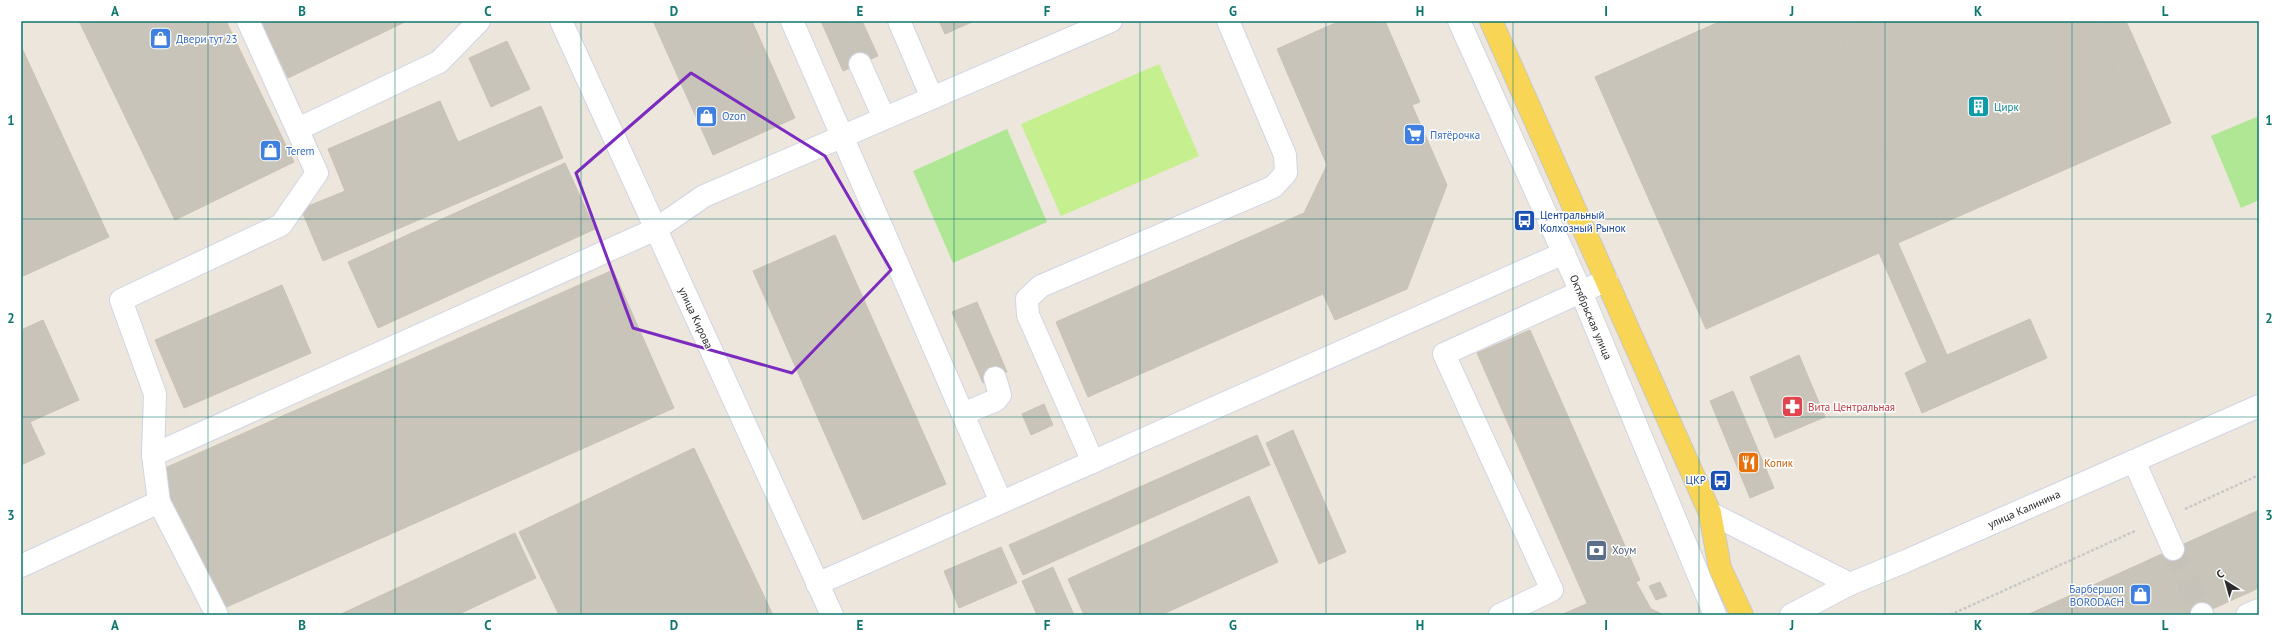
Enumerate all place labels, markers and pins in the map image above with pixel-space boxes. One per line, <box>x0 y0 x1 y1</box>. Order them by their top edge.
shop icon: Двери тут 23 <box>148 26 174 52</box>
place label: Двери тут 23 <box>176 32 238 46</box>
building icon: Цирк <box>1965 94 1991 120</box>
place label: Цирк <box>1994 100 2020 114</box>
shop icon: Ozon <box>693 103 719 129</box>
place label: Ozon <box>722 109 746 123</box>
supermarket icon: Пятёрочка <box>1401 122 1427 148</box>
place label: Пятёрочка <box>1430 128 1480 142</box>
shop icon: Terem <box>257 138 283 164</box>
place label: Terem <box>286 144 315 158</box>
bus stop icon: Центральный Колхозный Рынок <box>1511 208 1537 234</box>
place label: Центральный Колхозный Рынок <box>1540 208 1627 235</box>
pharmacy icon: Вита Центральная <box>1779 394 1805 420</box>
place label: Вита Центральная <box>1808 400 1895 414</box>
restaurant icon: Копик <box>1736 450 1762 476</box>
place label: Копик <box>1764 456 1794 470</box>
bus stop icon: ЦКР <box>1708 467 1734 493</box>
place label: ЦКР <box>1686 473 1706 487</box>
bank icon: Хоум <box>1583 537 1609 563</box>
place label: Хоум <box>1612 543 1636 557</box>
place label: Барбершоп BORODACH <box>2069 582 2124 609</box>
shop icon: Барбершоп BORODACH <box>2127 582 2153 608</box>

